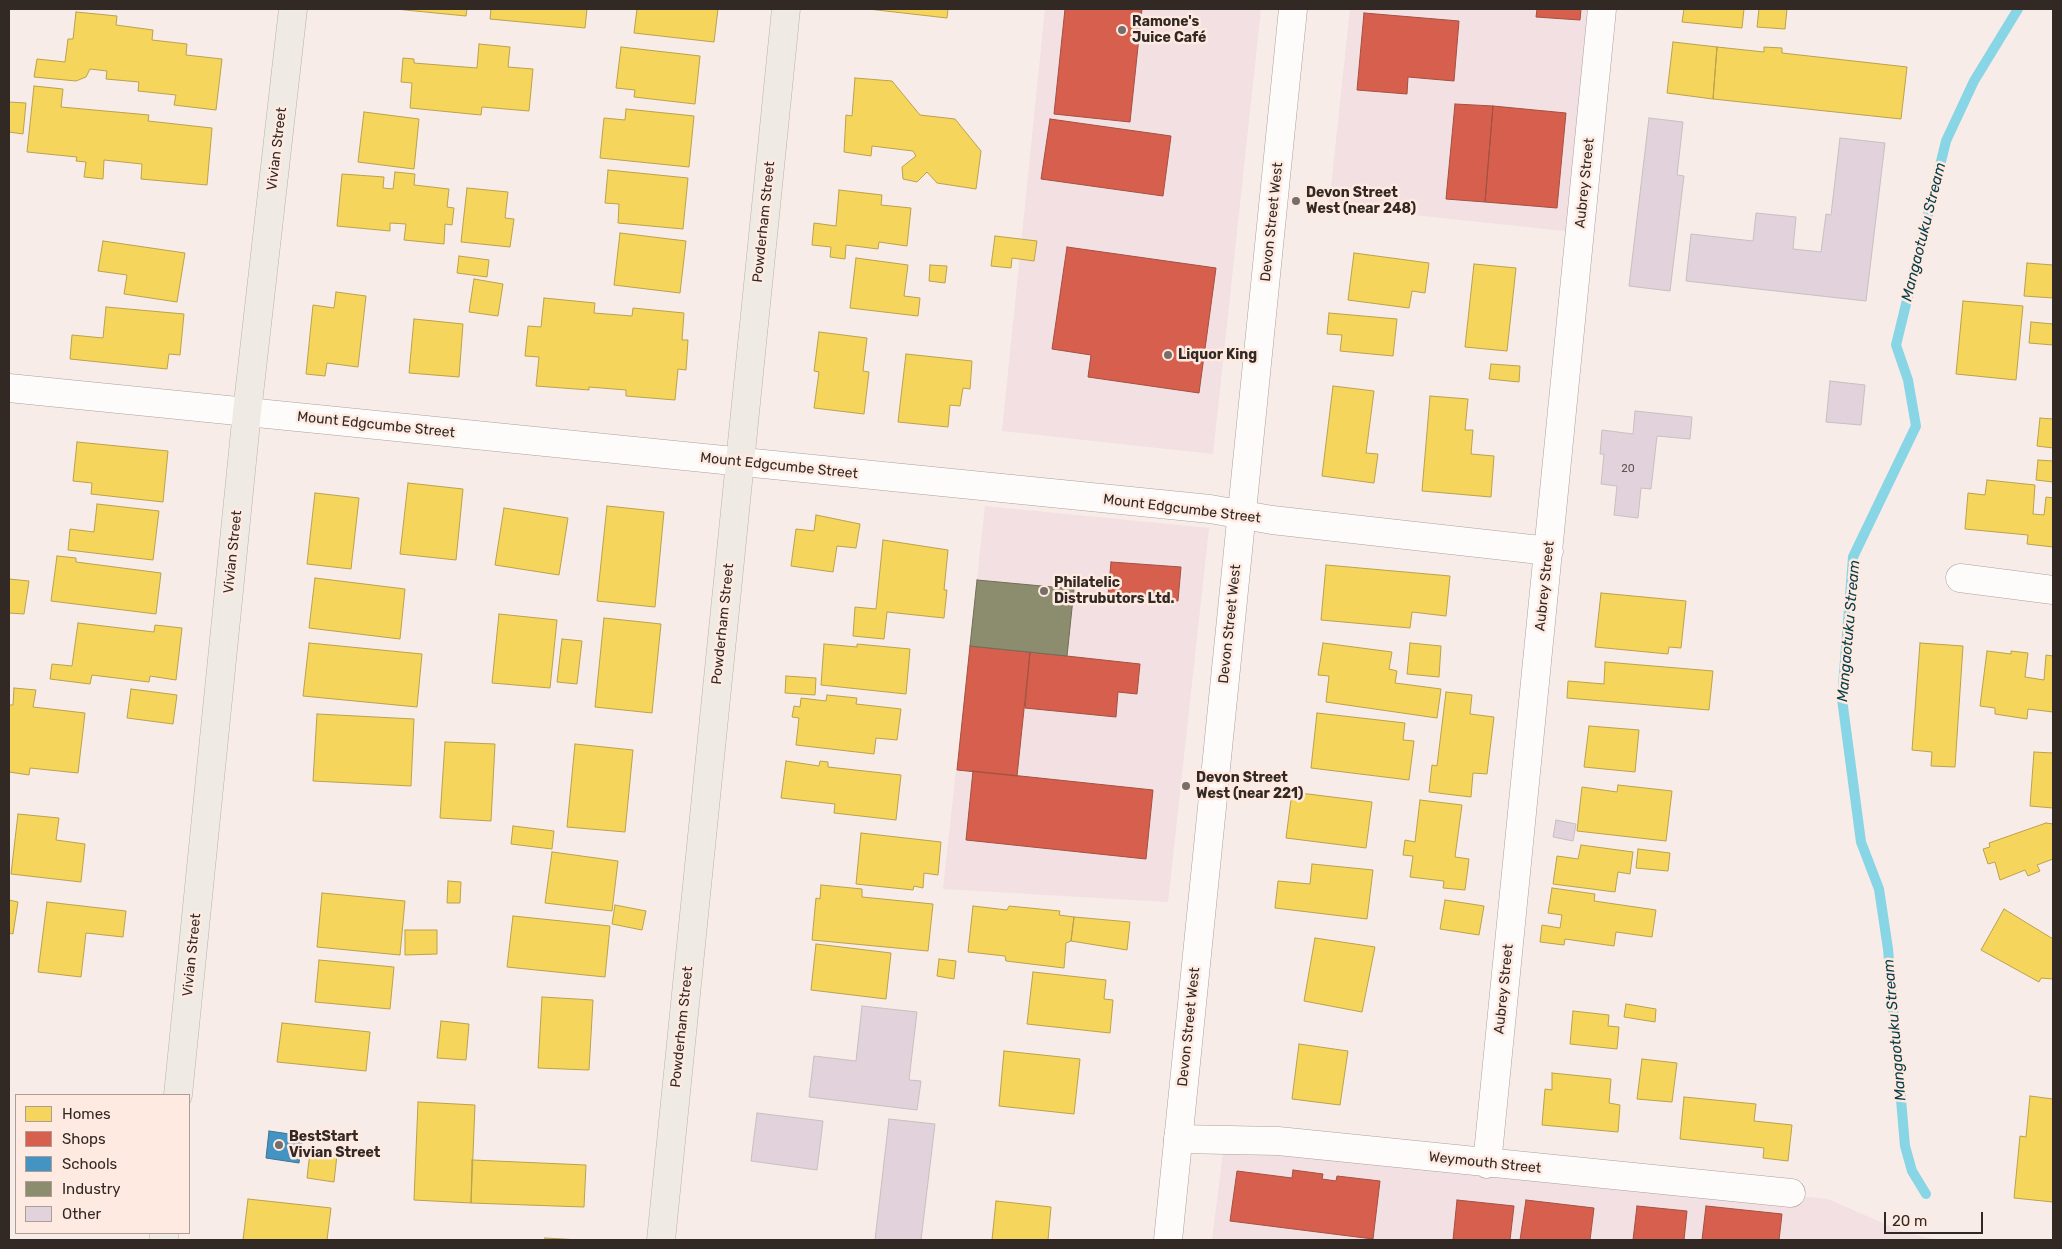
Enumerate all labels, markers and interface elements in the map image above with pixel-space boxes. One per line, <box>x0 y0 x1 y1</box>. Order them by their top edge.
place label: Ramone's Juice Café <box>1132 14 1206 46</box>
marker: Ramone's Juice Café <box>1116 24 1128 36</box>
street label: Vivian Street <box>264 106 290 192</box>
street label: Aubrey Street <box>1572 137 1598 229</box>
street label: Powderham Street <box>749 161 779 283</box>
street label: Devon Street West <box>1257 161 1287 283</box>
water label: Mangaotuku Stream <box>1898 161 1950 303</box>
place label: Devon Street West (near 248) <box>1306 185 1416 218</box>
marker: Devon Street West (near 248) <box>1290 195 1302 207</box>
place label: Liquor King <box>1178 347 1257 363</box>
marker: Liquor King <box>1162 349 1174 361</box>
street label: Mount Edgcumbe Street <box>296 408 456 442</box>
street label: Mount Edgcumbe Street <box>699 449 859 483</box>
house number: 20 <box>1621 462 1635 476</box>
street label: Mount Edgcumbe Street <box>1102 491 1262 527</box>
street label: Vivian Street <box>220 509 246 595</box>
street label: Aubrey Street <box>1532 540 1558 632</box>
water label: Mangaotuku Stream <box>1834 559 1864 703</box>
street label: Powderham Street <box>708 563 738 685</box>
street label: Devon Street West <box>1215 563 1245 685</box>
place label: Philatelic Distrubutors Ltd. <box>1054 575 1175 608</box>
marker: Philatelic Distrubutors Ltd. <box>1038 585 1050 597</box>
place label: Devon Street West (near 221) <box>1196 770 1303 802</box>
marker: Devon Street West (near 221) <box>1180 780 1192 792</box>
street label: Vivian Street <box>179 912 205 998</box>
street label: Aubrey Street <box>1491 943 1517 1035</box>
water label: Mangaotuku Stream <box>1880 958 1910 1102</box>
street label: Powderham Street <box>667 966 697 1088</box>
street label: Devon Street West <box>1174 966 1204 1088</box>
legend <box>15 1094 190 1234</box>
text: Homes <box>62 1105 111 1123</box>
place label: BestStart Vivian Street <box>289 1129 380 1162</box>
text: Shops <box>62 1130 106 1148</box>
marker: BestStart Vivian Street <box>273 1139 285 1151</box>
street label: Weymouth Street <box>1428 1149 1542 1177</box>
text: Schools <box>62 1155 117 1173</box>
text: Industry <box>62 1180 121 1198</box>
scale bar <box>1887 1202 1986 1234</box>
text: Other <box>62 1205 101 1223</box>
text: 20 m <box>1892 1212 1927 1230</box>

